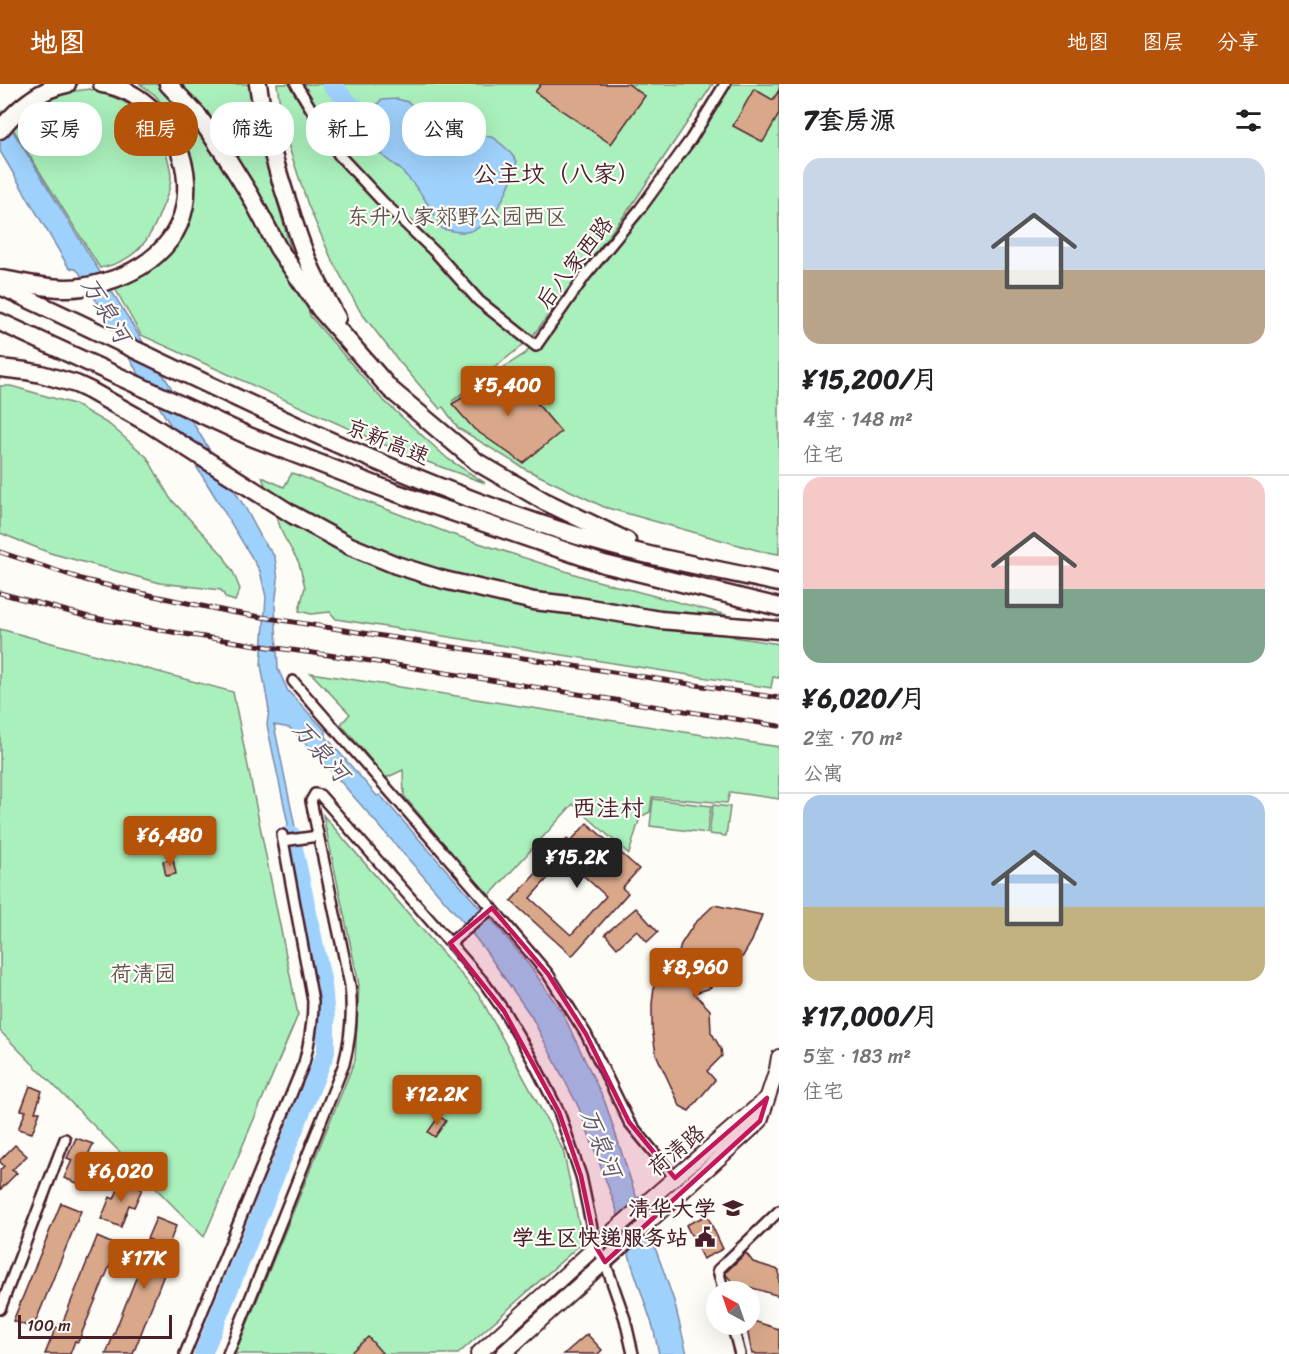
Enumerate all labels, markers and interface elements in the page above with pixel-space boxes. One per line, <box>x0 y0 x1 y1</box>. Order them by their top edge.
text: 地图 <box>30 18 86 67</box>
text: 地图 <box>1067 23 1109 61</box>
text: 图层 <box>1142 23 1184 61</box>
text: 分享 <box>1217 23 1259 61</box>
text: 7套房源 <box>803 97 896 143</box>
chip: 买房 <box>18 102 102 156</box>
chip: 租房 <box>114 102 198 156</box>
chip: 筛选 <box>210 102 294 156</box>
chip: 新上 <box>306 102 390 156</box>
chip: 公寓 <box>402 102 486 156</box>
icon: filters <box>1232 104 1265 137</box>
district label: 公主坟（八家） <box>473 153 641 195</box>
park label: 东升八家郊野公园西区 <box>347 197 567 236</box>
icon: home <box>980 197 1088 305</box>
street label: 后八家西路 <box>525 207 624 318</box>
water label: 万泉河 <box>69 268 145 355</box>
text: ¥15,200/月 <box>803 356 938 402</box>
pin: ¥5,400 <box>459 366 557 417</box>
text: ¥5,400 <box>475 368 541 403</box>
text: 4室 · 148 m² <box>803 402 913 437</box>
street label: 京新高速 <box>340 407 436 476</box>
text: 住宅 <box>803 437 843 472</box>
icon: home <box>980 516 1088 624</box>
text: ¥6,020/月 <box>803 675 926 721</box>
water label: 万泉河 <box>282 710 363 795</box>
text: 2室 · 70 m² <box>803 721 903 756</box>
text: 公寓 <box>803 756 843 791</box>
district label: 西洼村 <box>572 787 644 829</box>
pin: ¥6,480 <box>121 816 219 867</box>
text: ¥6,480 <box>137 818 203 853</box>
icon: home <box>980 834 1088 942</box>
pin: ¥15.2K <box>528 838 626 889</box>
text: ¥15.2K <box>546 840 608 875</box>
pin: ¥8,960 <box>647 948 745 999</box>
text: ¥8,960 <box>664 950 728 985</box>
park label: 荷清园 <box>110 954 176 993</box>
text: ¥17,000/月 <box>803 993 939 1039</box>
text: 5室 · 183 m² <box>803 1039 911 1074</box>
text: 住宅 <box>803 1074 843 1109</box>
pin: ¥12.2K <box>388 1075 486 1126</box>
text: ¥12.2K <box>407 1077 467 1112</box>
water label: 万泉河 <box>568 1102 635 1188</box>
street label: 荷清路 <box>639 1114 714 1187</box>
pin: ¥6,020 <box>72 1152 170 1203</box>
text: ¥6,020 <box>89 1154 153 1189</box>
place label: 清华大学 <box>628 1189 716 1228</box>
school or university icon: 清华大学 <box>721 1196 745 1220</box>
place label: 学生区快递服务站 <box>512 1218 688 1257</box>
public building icon: 学生区快递服务站 <box>693 1225 717 1249</box>
pin: ¥17K <box>108 1239 180 1290</box>
text: ¥17K <box>122 1241 166 1276</box>
north arrow <box>706 1281 760 1335</box>
map controls <box>706 1281 760 1335</box>
text: 100 m <box>27 1311 71 1340</box>
scale bar <box>18 1312 172 1340</box>

